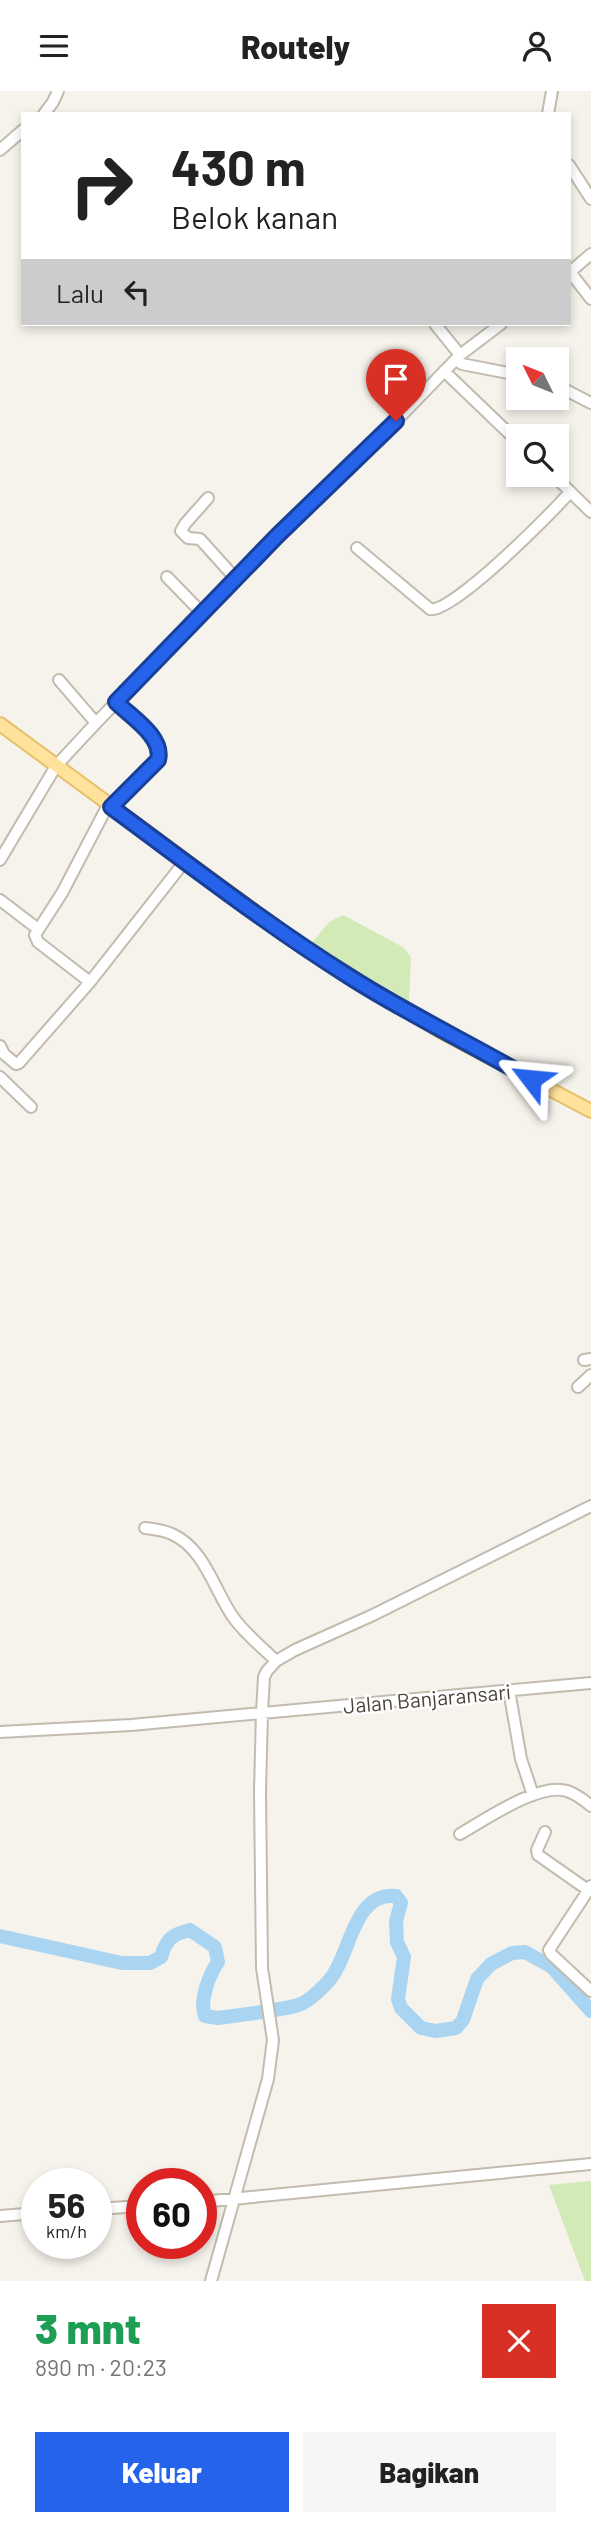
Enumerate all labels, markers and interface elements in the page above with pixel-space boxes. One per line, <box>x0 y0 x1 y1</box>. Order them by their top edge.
icon: menu <box>35 27 73 65</box>
text: Routely <box>241 27 350 65</box>
icon: person <box>518 27 556 65</box>
text: 430 m <box>171 137 306 196</box>
icon: right <box>56 140 147 231</box>
text: Belok kanan <box>171 197 338 235</box>
icon: left <box>118 273 156 311</box>
text: Lalu <box>56 277 104 308</box>
north arrow <box>506 347 569 409</box>
map controls <box>506 347 569 487</box>
pin <box>366 349 426 421</box>
icon: arrive <box>377 360 415 398</box>
button: search <box>506 424 569 487</box>
position arrow <box>494 1042 568 1116</box>
street label: Jalan Banjaransari <box>342 1678 512 1718</box>
speed limit sign: 60 <box>126 2168 217 2259</box>
text: 56 <box>48 2183 85 2225</box>
text: km/h <box>46 2220 87 2242</box>
text: 3 mnt <box>35 2302 141 2352</box>
button: close <box>482 2304 556 2378</box>
text: 890 m · 20:23 <box>35 2353 167 2381</box>
button: Keluar <box>35 2432 289 2512</box>
button: Bagikan <box>303 2432 556 2512</box>

